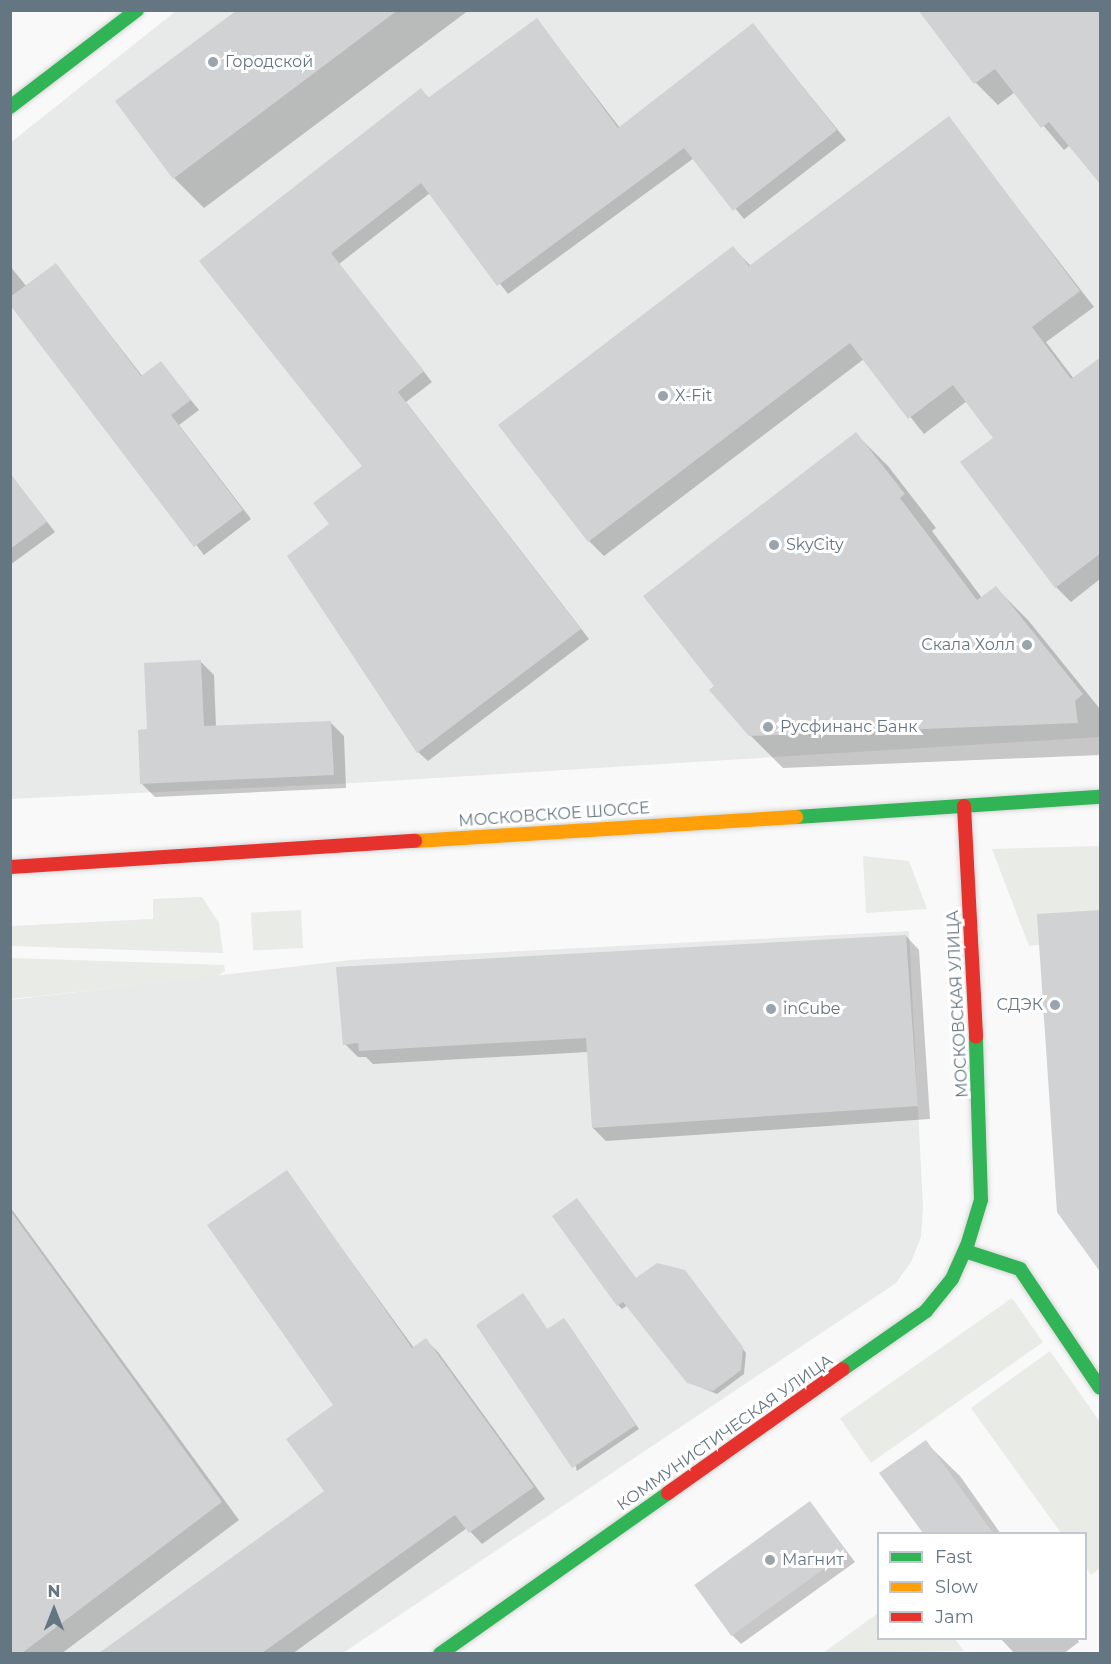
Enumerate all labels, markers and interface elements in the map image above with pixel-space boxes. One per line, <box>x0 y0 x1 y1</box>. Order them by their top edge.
place label: Городской <box>225 52 313 72</box>
marker: Городской <box>206 55 220 69</box>
place label: X-Fit <box>675 386 712 406</box>
marker: X-Fit <box>656 389 670 403</box>
place label: SkyCity <box>786 535 844 555</box>
marker: SkyCity <box>767 538 781 552</box>
place label: Скала Холл <box>921 635 1015 655</box>
marker: Скала Холл <box>1020 638 1034 652</box>
place label: Русфинанс Банк <box>780 717 918 737</box>
marker: Русфинанс Банк <box>761 720 775 734</box>
street label: МОСКОВСКОЕ ШОССЕ <box>458 799 650 831</box>
street label: МОСКОВСКАЯ УЛИЦА <box>943 910 973 1098</box>
place label: СДЭК <box>997 995 1043 1015</box>
marker: СДЭК <box>1048 998 1062 1012</box>
place label: inCube <box>783 999 840 1019</box>
marker: inCube <box>764 1002 778 1016</box>
street label: КОММУНИСТИЧЕСКАЯ УЛИЦА <box>614 1351 836 1515</box>
legend <box>877 1532 1087 1640</box>
text: Fast <box>935 1546 973 1568</box>
place label: Магнит <box>782 1550 844 1570</box>
marker: Магнит <box>763 1553 777 1567</box>
text: Slow <box>935 1576 978 1598</box>
north arrow <box>24 1580 84 1640</box>
text: N <box>48 1582 60 1601</box>
text: Jam <box>935 1606 974 1628</box>

